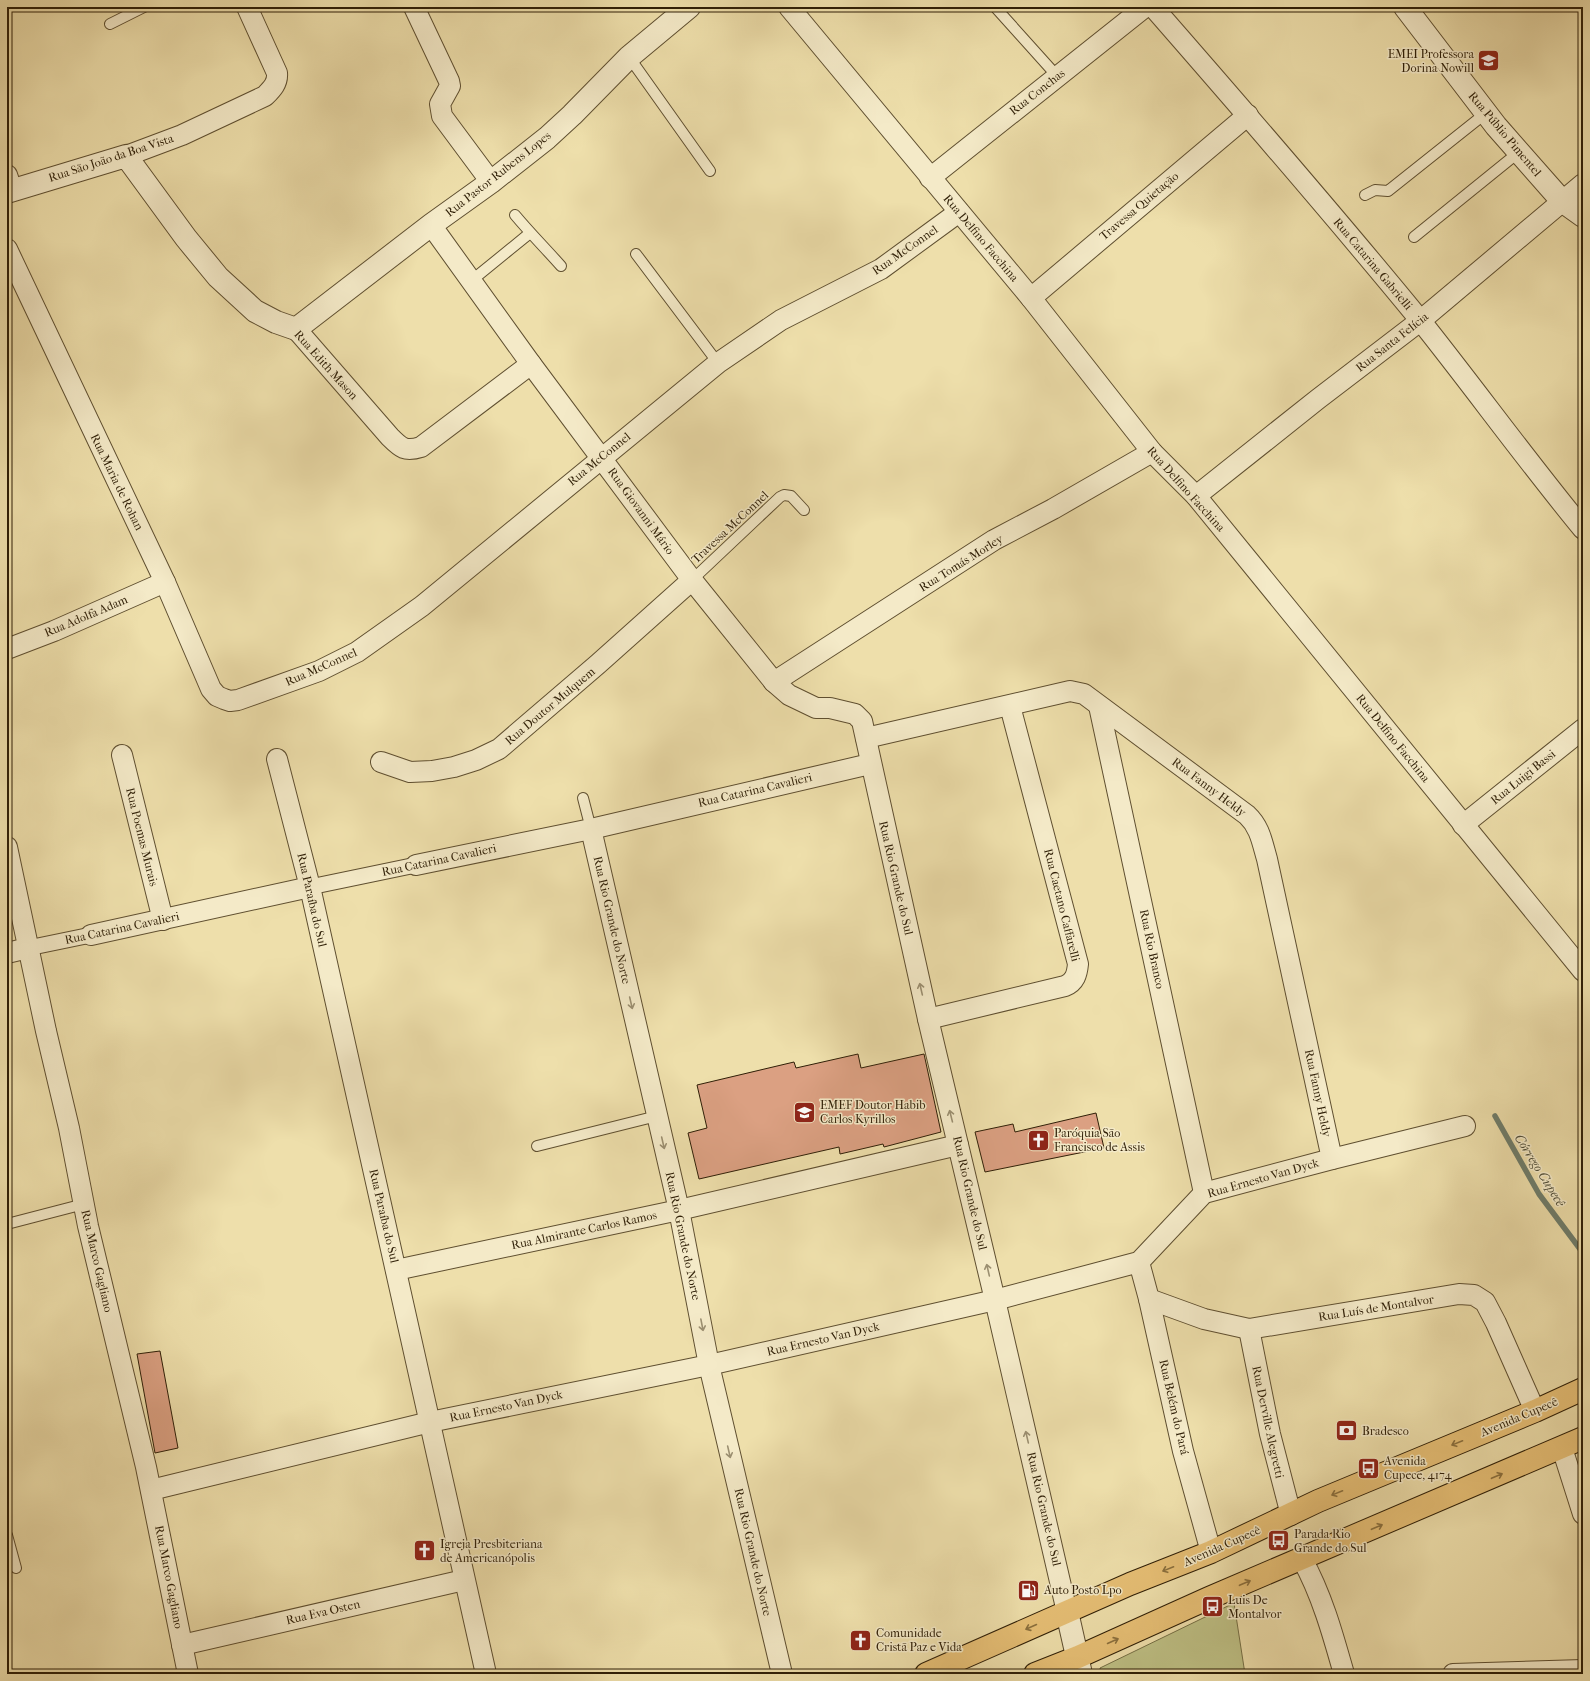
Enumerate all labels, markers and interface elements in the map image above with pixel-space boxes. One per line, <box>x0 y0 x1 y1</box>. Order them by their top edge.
place label: EMEI Professora Dorina Nowill <box>1388 47 1475 75</box>
school or university icon: EMEI Professora Dorina Nowill <box>1476 48 1502 74</box>
street label: Rua Conchas <box>1007 66 1068 118</box>
street label: Rua Públio Pimentel <box>1466 89 1545 180</box>
street label: Rua Pastor Rubens Lopes <box>442 128 554 220</box>
street label: Rua São João da Boa Vista <box>47 131 176 185</box>
street label: Travessa Quietação <box>1097 169 1182 244</box>
street label: Rua Delfino Facchina <box>941 192 1022 285</box>
street label: Rua Catarina Gabrielli <box>1331 215 1416 313</box>
street label: Rua McConnel <box>870 222 941 278</box>
street label: Rua Santa Felícia <box>1353 309 1431 375</box>
street label: Rua Edith Mason <box>291 328 361 403</box>
street label: Rua McConnel <box>565 429 634 489</box>
street label: Rua Maria de Rohan <box>88 431 146 533</box>
street label: Rua Delfino Facchina <box>1144 444 1228 535</box>
street label: Rua Giovanni Mário <box>605 465 677 557</box>
street label: Travessa McConnel <box>689 487 772 566</box>
street label: Rua Tomás Morley <box>917 531 1006 594</box>
street label: Rua Adolfa Adam <box>42 592 130 640</box>
street label: Rua McConnel <box>283 645 360 689</box>
street label: Rua Doutor Mulquem <box>502 664 598 748</box>
street label: Rua Delfino Facchina <box>1353 691 1433 785</box>
street label: Rua Luigi Bassi <box>1488 746 1559 807</box>
street label: Rua Fanny Heldy <box>1169 755 1249 820</box>
street label: Rua Catarina Cavalieri <box>697 770 814 810</box>
street label: Rua Poemas Murais <box>123 786 161 888</box>
street label: Rua Rio Grande do Sul <box>876 820 916 937</box>
street label: Rua Catarina Cavalieri <box>380 841 498 879</box>
street label: Rua Caetano Caffarelli <box>1041 847 1083 963</box>
street label: Rua Paraíba do Sul <box>294 852 330 949</box>
street label: Rua Rio Grande do Norte <box>590 855 634 985</box>
street label: Rua Rio Branco <box>1137 908 1167 990</box>
street label: Rua Catarina Cavalieri <box>63 909 181 947</box>
one-way arrow <box>917 983 925 996</box>
one-way arrow <box>627 996 635 1009</box>
street label: Rua Fanny Heldy <box>1302 1048 1334 1139</box>
place label: EMEF Doutor Habib Carlos Kyrillos <box>820 1098 925 1126</box>
school or university icon: EMEF Doutor Habib Carlos Kyrillos <box>792 1099 818 1125</box>
one-way arrow <box>947 1110 955 1123</box>
place label: Paróquia São Francisco de Assis <box>1054 1126 1145 1154</box>
church icon: Paróquia São Francisco de Assis <box>1026 1127 1052 1153</box>
water label: Córrego Cupecê <box>1512 1131 1569 1210</box>
street label: Rua Rio Grande do Sul <box>950 1135 990 1252</box>
one-way arrow <box>660 1137 667 1150</box>
street label: Rua Ernesto Van Dyck <box>1206 1155 1321 1201</box>
street label: Rua Paraíba do Sul <box>366 1168 402 1265</box>
street label: Rua Rio Grande do Norte <box>663 1171 703 1301</box>
street label: Rua Marco Gagliano <box>78 1208 116 1314</box>
street label: Rua Almirante Carlos Ramos <box>510 1208 659 1252</box>
one-way arrow <box>984 1263 991 1276</box>
street label: Rua Luís de Montalvor <box>1317 1292 1436 1324</box>
one-way arrow <box>698 1318 706 1331</box>
street label: Rua Ernesto Van Dyck <box>765 1319 881 1359</box>
street label: Rua Belém do Pará <box>1156 1358 1192 1456</box>
street label: Rua Derville Alegretti <box>1249 1364 1287 1480</box>
street label: Rua Ernesto Van Dyck <box>448 1387 564 1425</box>
street label: Avenida Cupecê <box>1477 1394 1560 1440</box>
bank icon: Bradesco <box>1333 1418 1359 1444</box>
place label: Bradesco <box>1362 1424 1409 1438</box>
one-way arrow <box>1022 1431 1030 1444</box>
one-way arrow <box>1452 1440 1464 1448</box>
one-way arrow <box>726 1446 734 1459</box>
street label: Rua Rio Grande do Sul <box>1024 1451 1064 1568</box>
place label: Avenida Cupece, 4174 <box>1383 1454 1452 1482</box>
bus stop icon: Avenida Cupece, 4174 <box>1356 1455 1382 1481</box>
one-way arrow <box>1491 1471 1503 1479</box>
street label: Rua Rio Grande do Norte <box>731 1487 775 1617</box>
one-way arrow <box>1332 1489 1344 1497</box>
street label: Avenida Cupecê <box>1180 1523 1263 1570</box>
one-way arrow <box>1371 1523 1383 1530</box>
street label: Rua Marco Gagliano <box>152 1524 186 1630</box>
place label: Parada Rio Grande do Sul <box>1294 1527 1367 1555</box>
bus stop icon: Parada Rio Grande do Sul <box>1265 1528 1291 1554</box>
place label: Igreja Presbiteriana de Americanópolis <box>440 1537 543 1565</box>
church icon: Igreja Presbiteriana de Americanópolis <box>411 1538 437 1564</box>
one-way arrow <box>1162 1566 1174 1574</box>
fuel station icon: Auto Posto Lpo <box>1016 1577 1042 1603</box>
one-way arrow <box>1238 1579 1250 1586</box>
place label: Auto Posto Lpo <box>1043 1583 1122 1597</box>
place label: Luis De Montalvor <box>1228 1593 1282 1621</box>
bus stop icon: Luis De Montalvor <box>1200 1594 1226 1620</box>
street label: Rua Eva Osten <box>285 1597 361 1627</box>
one-way arrow <box>1025 1624 1037 1631</box>
place label: Comunidade Cristã Paz e Vida <box>876 1626 962 1654</box>
church icon: Comunidade Cristã Paz e Vida <box>847 1627 873 1653</box>
one-way arrow <box>1107 1637 1119 1644</box>

